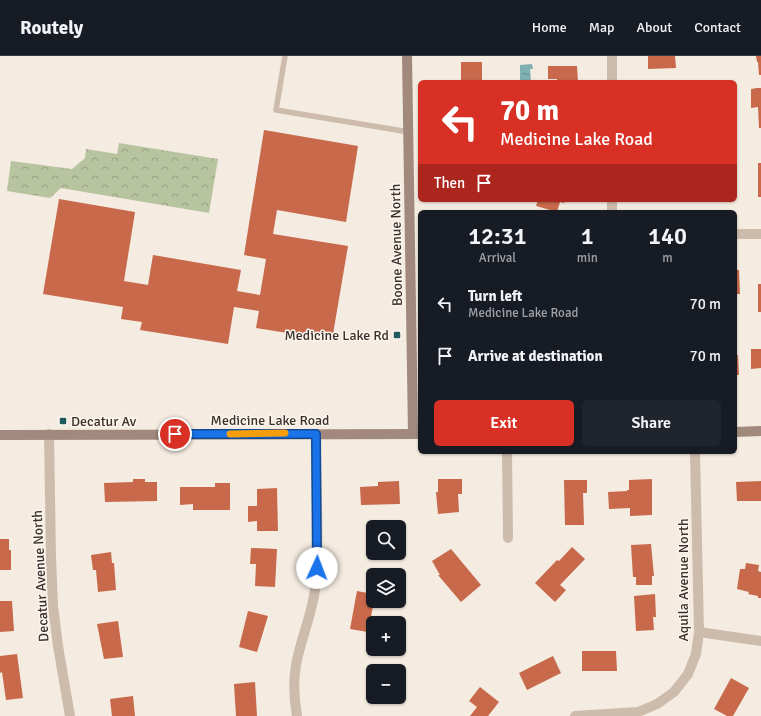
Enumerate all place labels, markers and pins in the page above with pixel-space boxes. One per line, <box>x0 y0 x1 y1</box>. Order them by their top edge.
place label: Medicine Lake Rd <box>285 327 389 344</box>
marker: Medicine Lake Rd <box>392 330 402 340</box>
place label: Decatur Av <box>71 413 137 430</box>
marker: Decatur Av <box>58 416 68 426</box>
pin <box>158 417 192 451</box>

